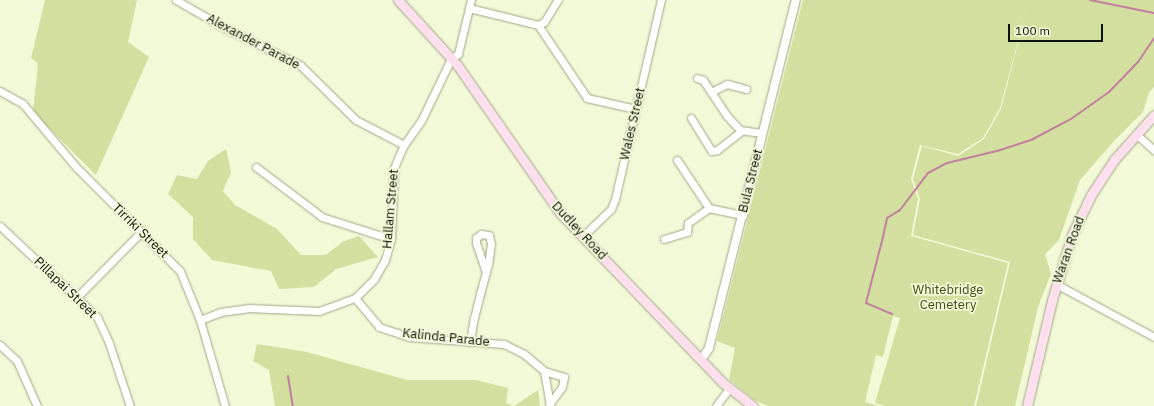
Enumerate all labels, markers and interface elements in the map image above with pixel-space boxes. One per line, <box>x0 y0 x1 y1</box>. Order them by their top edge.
street label: Alexander Parade <box>204 11 302 73</box>
scale bar <box>1010 16 1105 42</box>
text: 100 m <box>1015 23 1050 38</box>
street label: Wales Street <box>617 86 649 162</box>
street label: Bula Street <box>736 148 766 214</box>
street label: Hallam Street <box>380 168 402 250</box>
street label: Dudley Road <box>548 199 610 263</box>
street label: Tirriki Street <box>109 200 171 262</box>
street label: Waran Road <box>1050 214 1088 286</box>
street label: Pillapai Street <box>30 254 100 322</box>
park label: Whitebridge Cemetery <box>913 283 983 314</box>
street label: Kalinda Parade <box>402 326 490 350</box>

